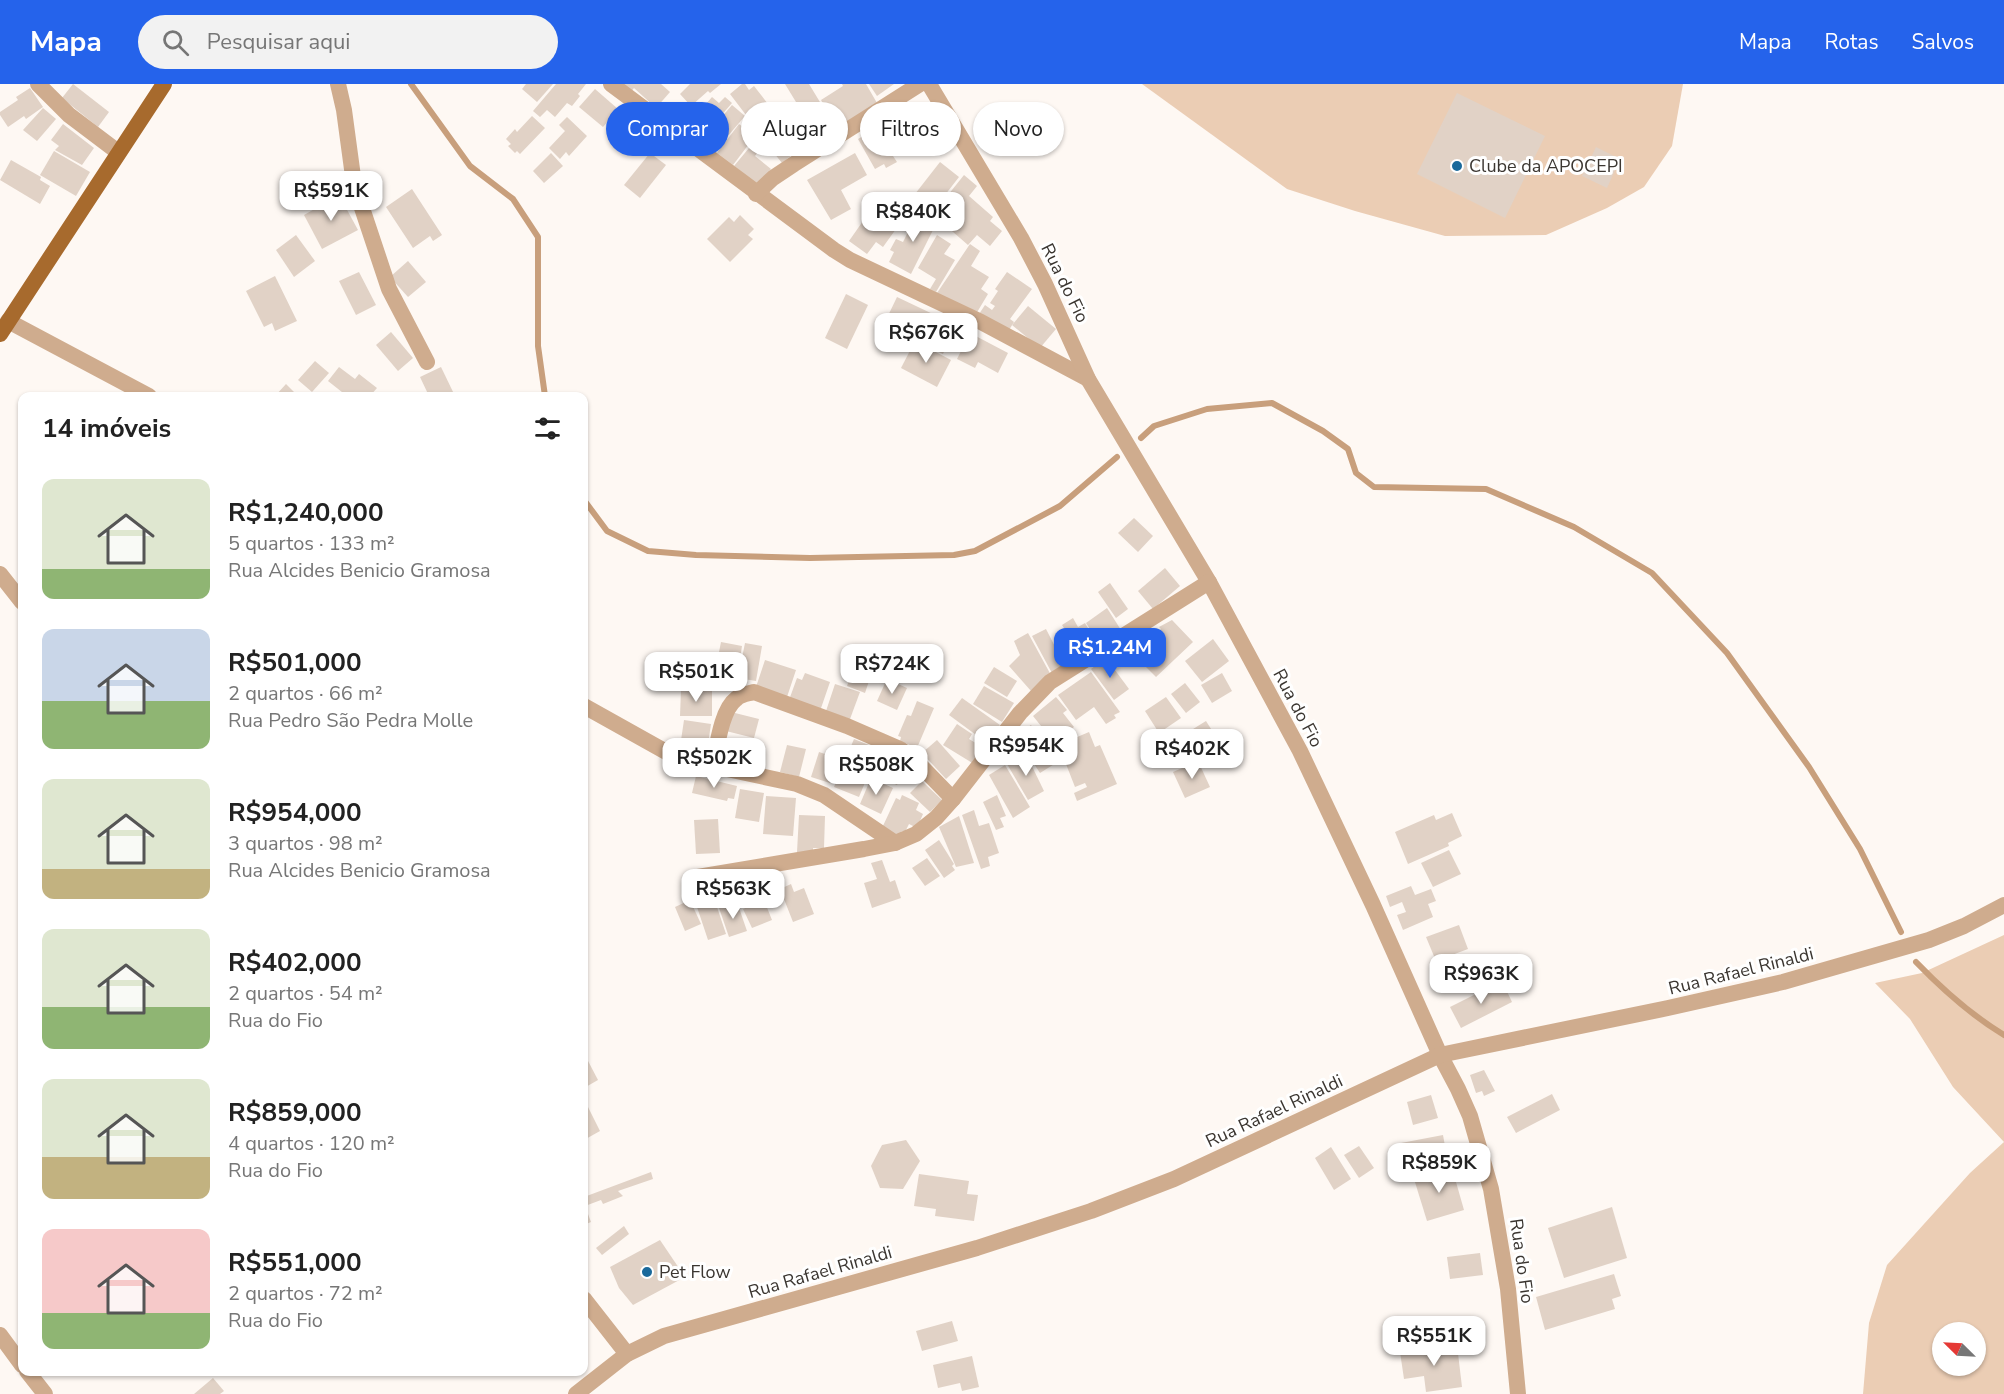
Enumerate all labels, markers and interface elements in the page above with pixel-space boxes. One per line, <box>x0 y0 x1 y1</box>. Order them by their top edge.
search box <box>138 15 558 69</box>
text: Mapa <box>30 23 102 61</box>
icon: search <box>159 26 192 59</box>
text: Pesquisar aqui <box>207 27 350 57</box>
text: Mapa <box>1739 28 1792 56</box>
text: Rotas <box>1825 28 1879 56</box>
text: Salvos <box>1912 28 1974 56</box>
chip: Comprar <box>606 102 729 156</box>
chip: Alugar <box>741 102 848 156</box>
chip: Filtros <box>860 102 961 156</box>
chip: Novo <box>973 102 1064 156</box>
place label: Clube da APOCEPI <box>1469 154 1623 178</box>
marker: Clube da APOCEPI <box>1450 159 1464 173</box>
pin: R$591K <box>282 171 380 222</box>
text: R$591K <box>294 177 369 204</box>
pin: R$840K <box>864 192 962 243</box>
text: R$840K <box>876 198 951 225</box>
street label: Rua do Fio <box>1035 239 1095 327</box>
pin: R$676K <box>877 313 975 364</box>
text: R$676K <box>889 319 964 346</box>
text: 14 imóveis <box>42 411 171 446</box>
icon: filters <box>531 412 564 445</box>
text: R$1,240,000 <box>228 495 384 530</box>
icon: home <box>90 503 162 575</box>
text: 5 quartos · 133 m² <box>228 530 395 557</box>
text: Rua Alcides Benicio Gramosa <box>228 557 491 584</box>
pin: R$1.24M <box>1055 628 1165 679</box>
text: R$1.24M <box>1068 634 1152 661</box>
pin: R$724K <box>843 644 941 695</box>
text: R$501,000 <box>228 645 361 680</box>
text: R$724K <box>855 650 930 677</box>
pin: R$501K <box>647 652 745 703</box>
icon: home <box>90 653 162 725</box>
text: R$501K <box>659 658 734 685</box>
street label: Rua do Fio <box>1267 665 1329 751</box>
text: 2 quartos · 66 m² <box>228 680 383 707</box>
text: Rua Pedro São Pedra Molle <box>228 707 473 734</box>
pin: R$954K <box>977 726 1075 777</box>
pin: R$402K <box>1143 729 1241 780</box>
text: R$954K <box>989 732 1064 759</box>
text: R$402K <box>1155 735 1230 762</box>
pin: R$502K <box>665 738 763 789</box>
text: R$502K <box>677 744 752 771</box>
pin: R$508K <box>827 745 925 796</box>
text: R$508K <box>839 751 914 778</box>
text: R$954,000 <box>228 795 361 830</box>
icon: home <box>90 803 162 875</box>
text: 3 quartos · 98 m² <box>228 830 383 857</box>
text: Rua Alcides Benicio Gramosa <box>228 857 491 884</box>
pin: R$563K <box>684 869 782 920</box>
text: R$563K <box>696 875 771 902</box>
street label: Rua Rafael Rinaldi <box>1666 941 1816 1001</box>
text: R$402,000 <box>228 945 361 980</box>
icon: home <box>90 953 162 1025</box>
pin: R$963K <box>1432 954 1530 1005</box>
text: R$963K <box>1444 960 1519 987</box>
text: 2 quartos · 54 m² <box>228 980 383 1007</box>
text: Rua do Fio <box>228 1007 323 1034</box>
street label: Rua Rafael Rinaldi <box>1202 1069 1346 1153</box>
text: R$859,000 <box>228 1095 361 1130</box>
icon: home <box>90 1103 162 1175</box>
text: 4 quartos · 120 m² <box>228 1130 395 1157</box>
pin: R$859K <box>1390 1143 1488 1194</box>
text: R$859K <box>1402 1149 1477 1176</box>
text: Rua do Fio <box>228 1157 323 1184</box>
street label: Rua do Fio <box>1504 1217 1540 1305</box>
street label: Rua Rafael Rinaldi <box>745 1240 895 1304</box>
text: R$551,000 <box>228 1245 361 1280</box>
icon: home <box>90 1253 162 1325</box>
place label: Pet Flow <box>659 1260 731 1284</box>
marker: Pet Flow <box>640 1265 654 1279</box>
text: 2 quartos · 72 m² <box>228 1280 383 1307</box>
text: Rua do Fio <box>228 1307 323 1334</box>
pin: R$551K <box>1385 1316 1483 1367</box>
text: R$551K <box>1397 1322 1472 1349</box>
north arrow <box>1932 1322 1986 1376</box>
map controls <box>1932 1322 1986 1376</box>

